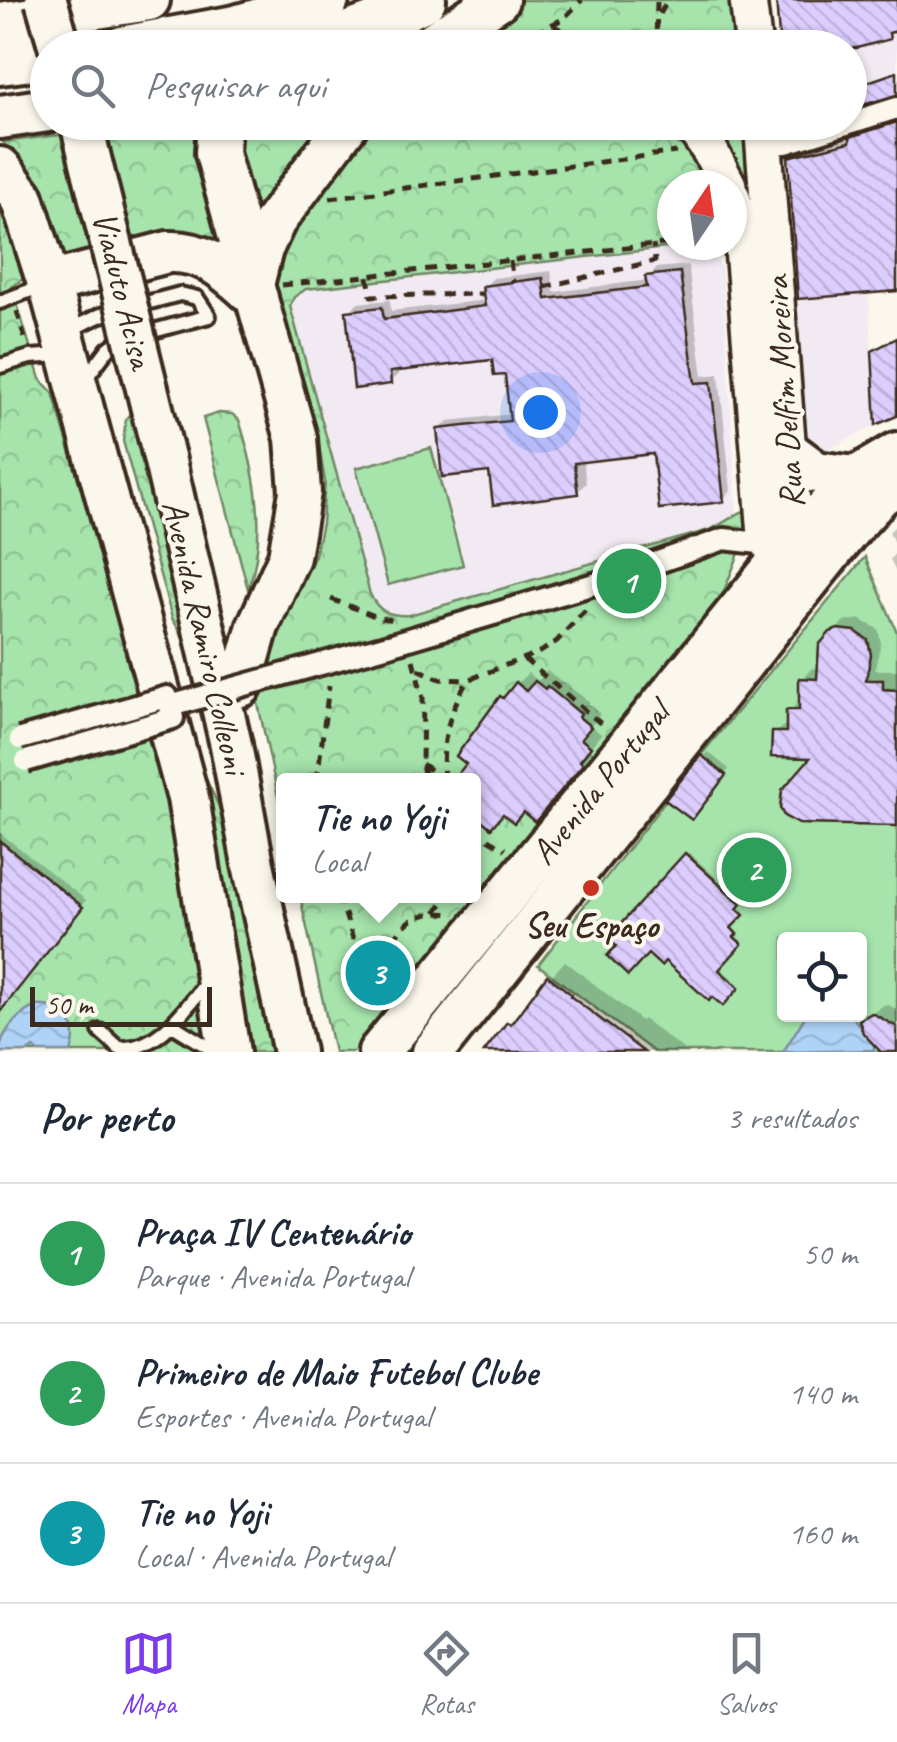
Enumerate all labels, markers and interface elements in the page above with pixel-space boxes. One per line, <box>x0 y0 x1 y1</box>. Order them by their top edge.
search box <box>30 30 867 140</box>
icon: search <box>65 58 120 113</box>
text: Pesquisar aqui <box>145 62 326 109</box>
north arrow <box>657 170 747 260</box>
street label: Viaduto Acisa <box>82 207 165 376</box>
street label: Rua Delfim Moreira <box>753 272 815 510</box>
your location <box>515 387 566 438</box>
street label: Avenida Ramiro Colleoni <box>152 496 259 782</box>
pin: 1 <box>596 544 662 618</box>
street label: Avenida Portugal <box>521 688 683 874</box>
popup <box>276 773 481 903</box>
text: Tie no Yoji <box>312 794 445 841</box>
pin: 2 <box>722 832 786 908</box>
text: Local <box>312 841 366 882</box>
marker: Seu Espaço <box>580 877 602 899</box>
place label: Seu Espaço <box>524 903 660 948</box>
map controls <box>777 932 867 1022</box>
button: locate <box>777 932 867 1022</box>
pin: 3 <box>346 936 410 1010</box>
scale bar <box>30 982 212 1026</box>
text: 50 m <box>45 987 93 1022</box>
text: Por perto <box>40 1091 173 1144</box>
text: 3 resultados <box>726 1097 857 1138</box>
text: Praça IV Centenário <box>135 1209 411 1256</box>
text: 1 <box>65 1233 80 1274</box>
text: 50 m <box>803 1233 857 1274</box>
text: Parque · Avenida Portugal <box>135 1256 410 1297</box>
text: Primeiro de Maio Futebol Clube <box>135 1349 537 1396</box>
text: 2 <box>65 1373 80 1414</box>
text: 140 m <box>788 1373 857 1414</box>
text: Esportes · Avenida Portugal <box>135 1396 431 1437</box>
text: Tie no Yoji <box>135 1489 268 1536</box>
text: 3 <box>65 1513 80 1554</box>
text: 160 m <box>788 1513 857 1554</box>
text: Local · Avenida Portugal <box>135 1536 391 1577</box>
tab: Mapa <box>121 1626 176 1721</box>
tab: Rotas <box>419 1626 474 1721</box>
tab: Salvos <box>717 1626 776 1721</box>

